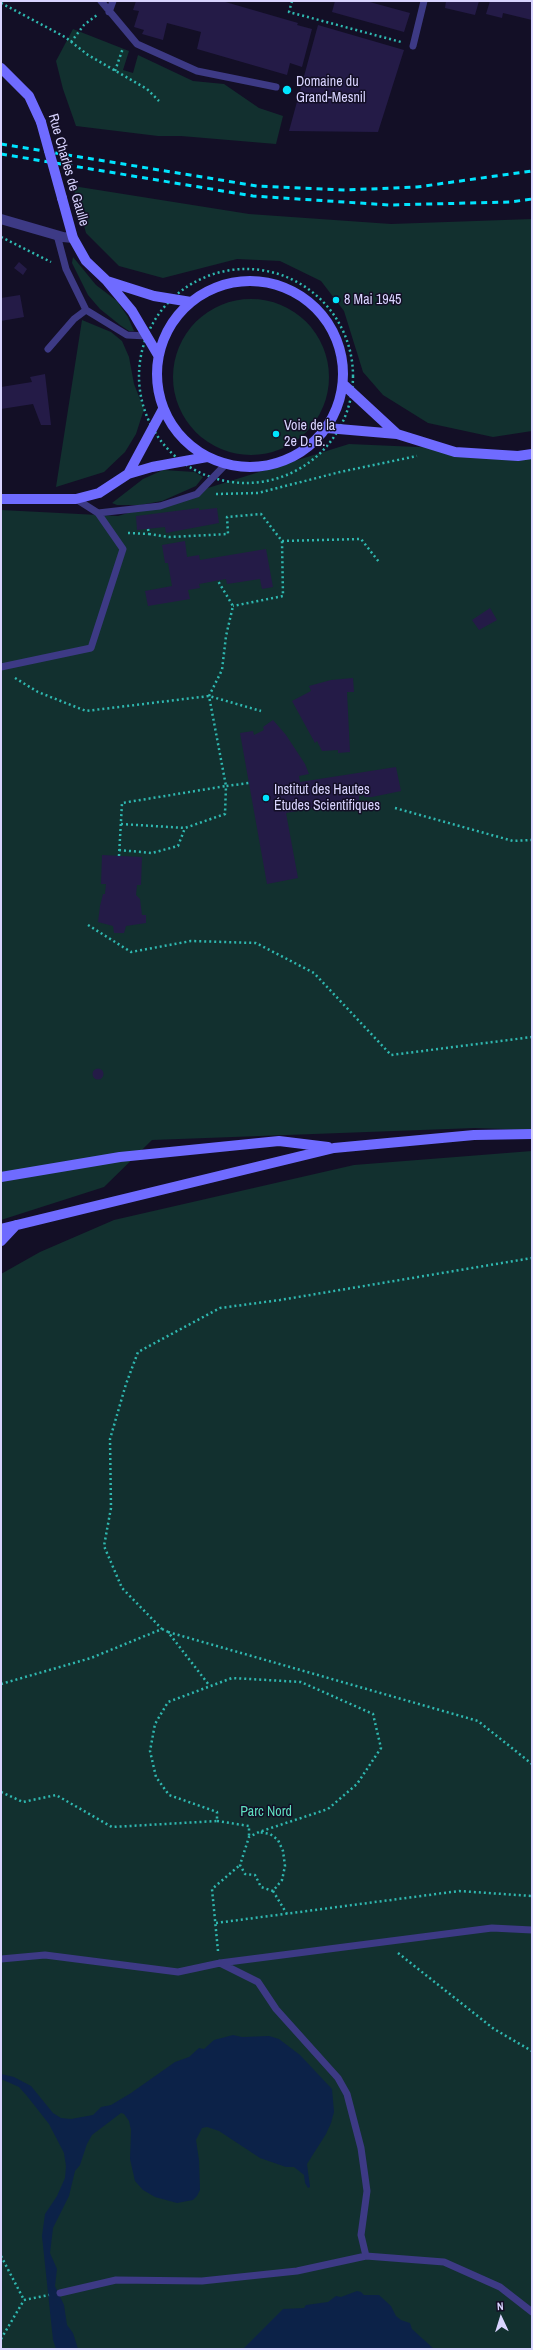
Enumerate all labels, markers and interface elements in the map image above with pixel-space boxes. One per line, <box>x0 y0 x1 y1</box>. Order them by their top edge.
place label: Domaine du Grand-Mesnil <box>296 74 366 106</box>
marker: Domaine du Grand-Mesnil <box>281 84 293 96</box>
street label: Rue Charles de Gaulle <box>44 112 92 228</box>
place label: 8 Mai 1945 <box>344 292 401 308</box>
marker: 8 Mai 1945 <box>331 295 341 305</box>
place label: Voie de la 2e D. B. <box>284 418 335 450</box>
marker: Voie de la 2e D. B. <box>271 429 281 439</box>
place label: Institut des Hautes Études Scientifiques <box>274 782 380 814</box>
marker: Institut des Hautes Études Scientifiques <box>261 793 271 803</box>
park label: Parc Nord <box>240 1804 292 1820</box>
north arrow <box>481 2298 521 2338</box>
text: N <box>496 2299 504 2313</box>

